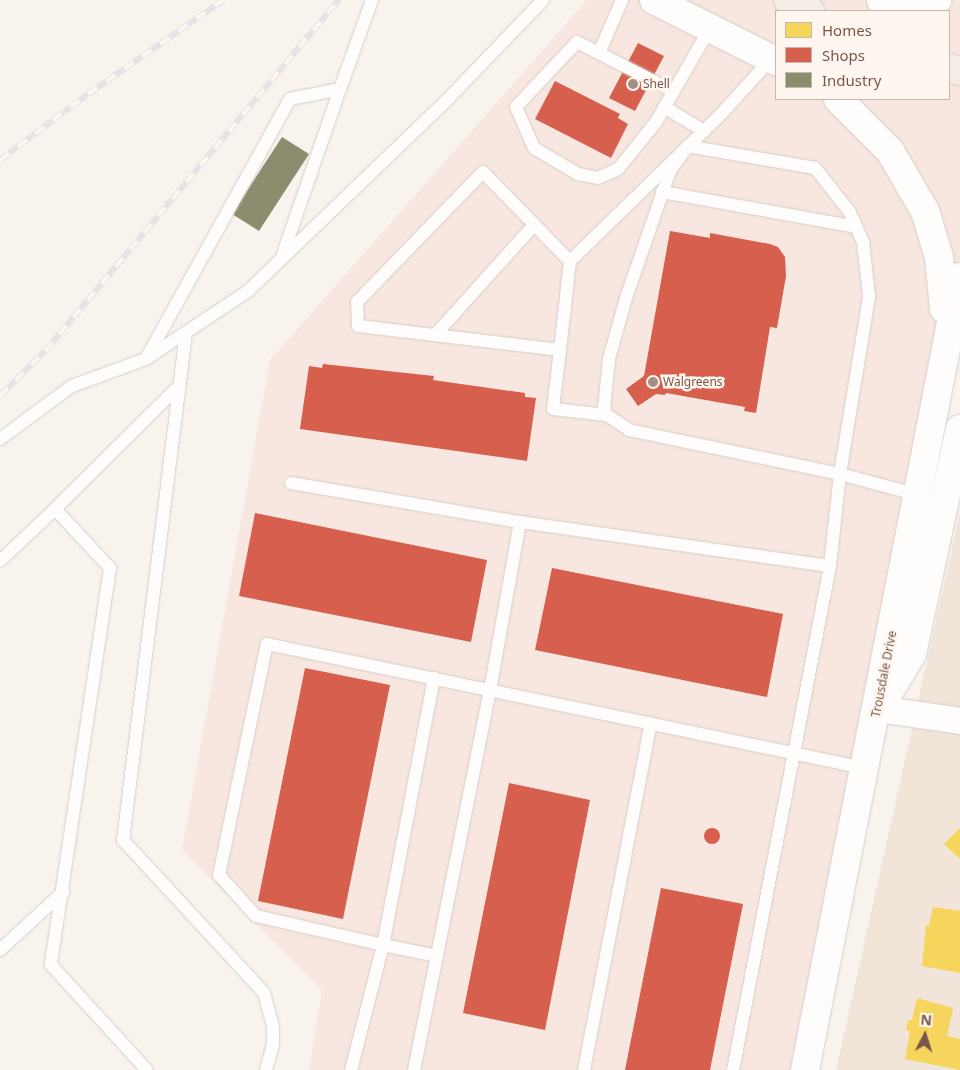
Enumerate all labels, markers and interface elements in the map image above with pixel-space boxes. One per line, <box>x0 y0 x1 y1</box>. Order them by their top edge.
legend <box>775 10 950 100</box>
text: Homes <box>822 20 872 40</box>
text: Shops <box>822 45 865 65</box>
text: Industry <box>822 70 881 90</box>
place label: Shell <box>643 77 670 91</box>
marker: Shell <box>627 78 639 90</box>
place label: Walgreens <box>663 375 723 389</box>
marker: Walgreens <box>647 376 659 388</box>
street label: Trousdale Drive <box>869 629 899 719</box>
north arrow <box>900 1010 950 1060</box>
text: N <box>920 1010 933 1030</box>

